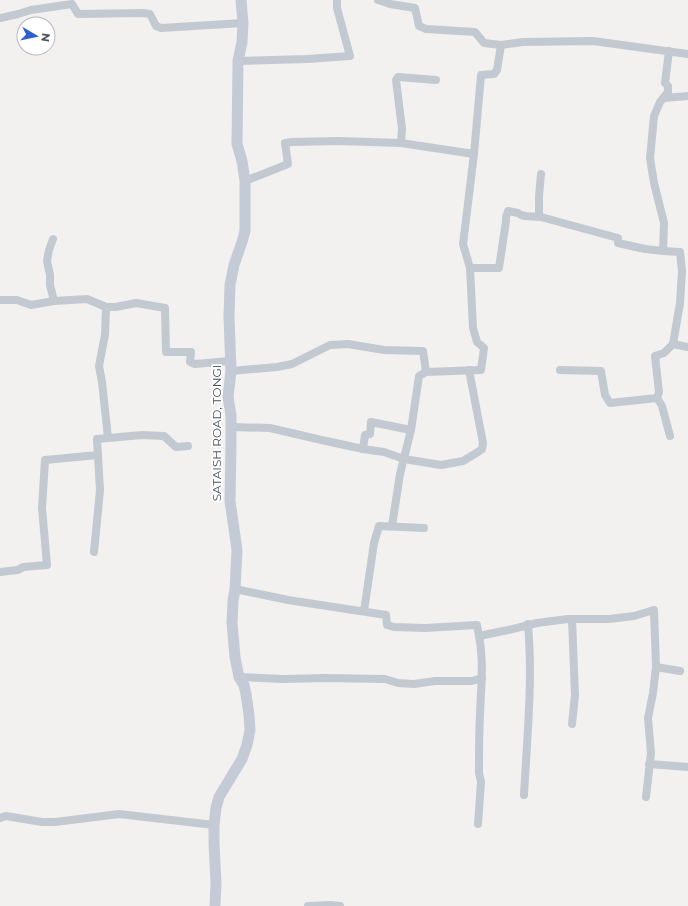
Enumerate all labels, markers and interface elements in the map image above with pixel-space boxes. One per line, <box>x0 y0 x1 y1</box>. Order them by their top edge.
north arrow <box>16 16 56 56</box>
text: N <box>38 32 53 43</box>
street label: SATAISH ROAD, TONGI <box>209 365 224 501</box>

